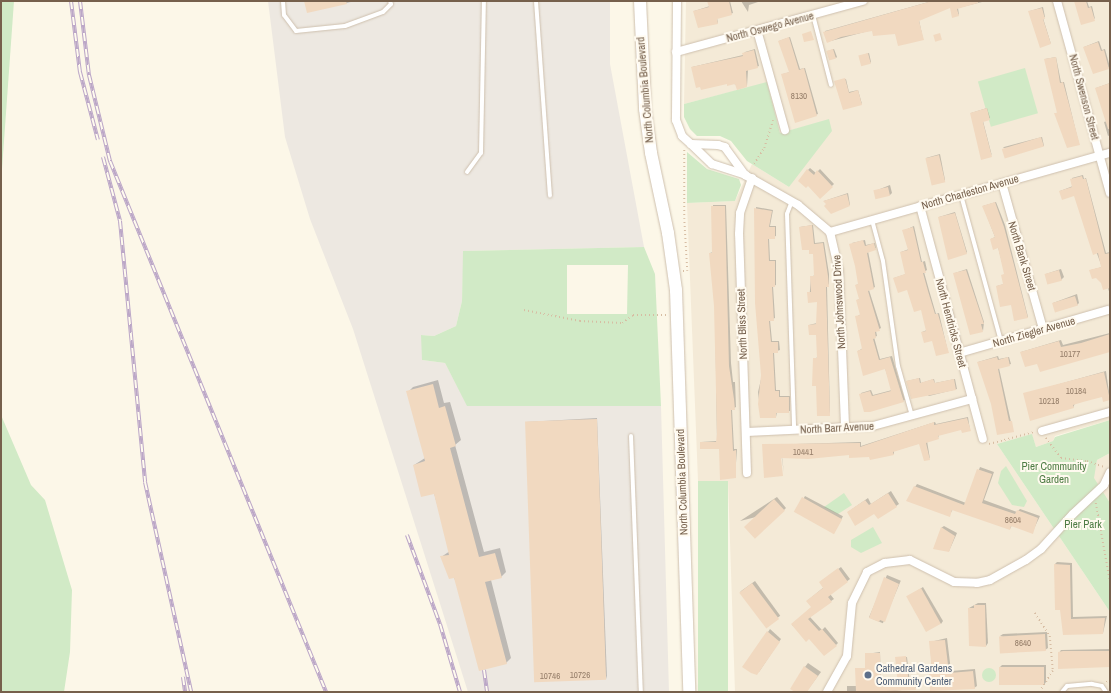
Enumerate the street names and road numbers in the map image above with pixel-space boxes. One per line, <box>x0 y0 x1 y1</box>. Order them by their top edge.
street label: North Oswego Avenue <box>725 9 815 45</box>
street label: North Columbia Boulevard <box>634 36 656 144</box>
street label: North Swenson Street <box>1066 53 1102 141</box>
street label: North Charleston Avenue <box>920 172 1020 212</box>
street label: North Bank Street <box>1005 220 1039 292</box>
street label: North Johnswood Drive <box>830 255 848 349</box>
street label: North Hendricks Street <box>933 277 969 369</box>
street label: North Bliss Street <box>734 288 750 360</box>
street label: North Ziegler Avenue <box>991 314 1077 350</box>
street label: North Barr Avenue <box>799 419 875 437</box>
street label: North Columbia Boulevard <box>674 429 690 535</box>

